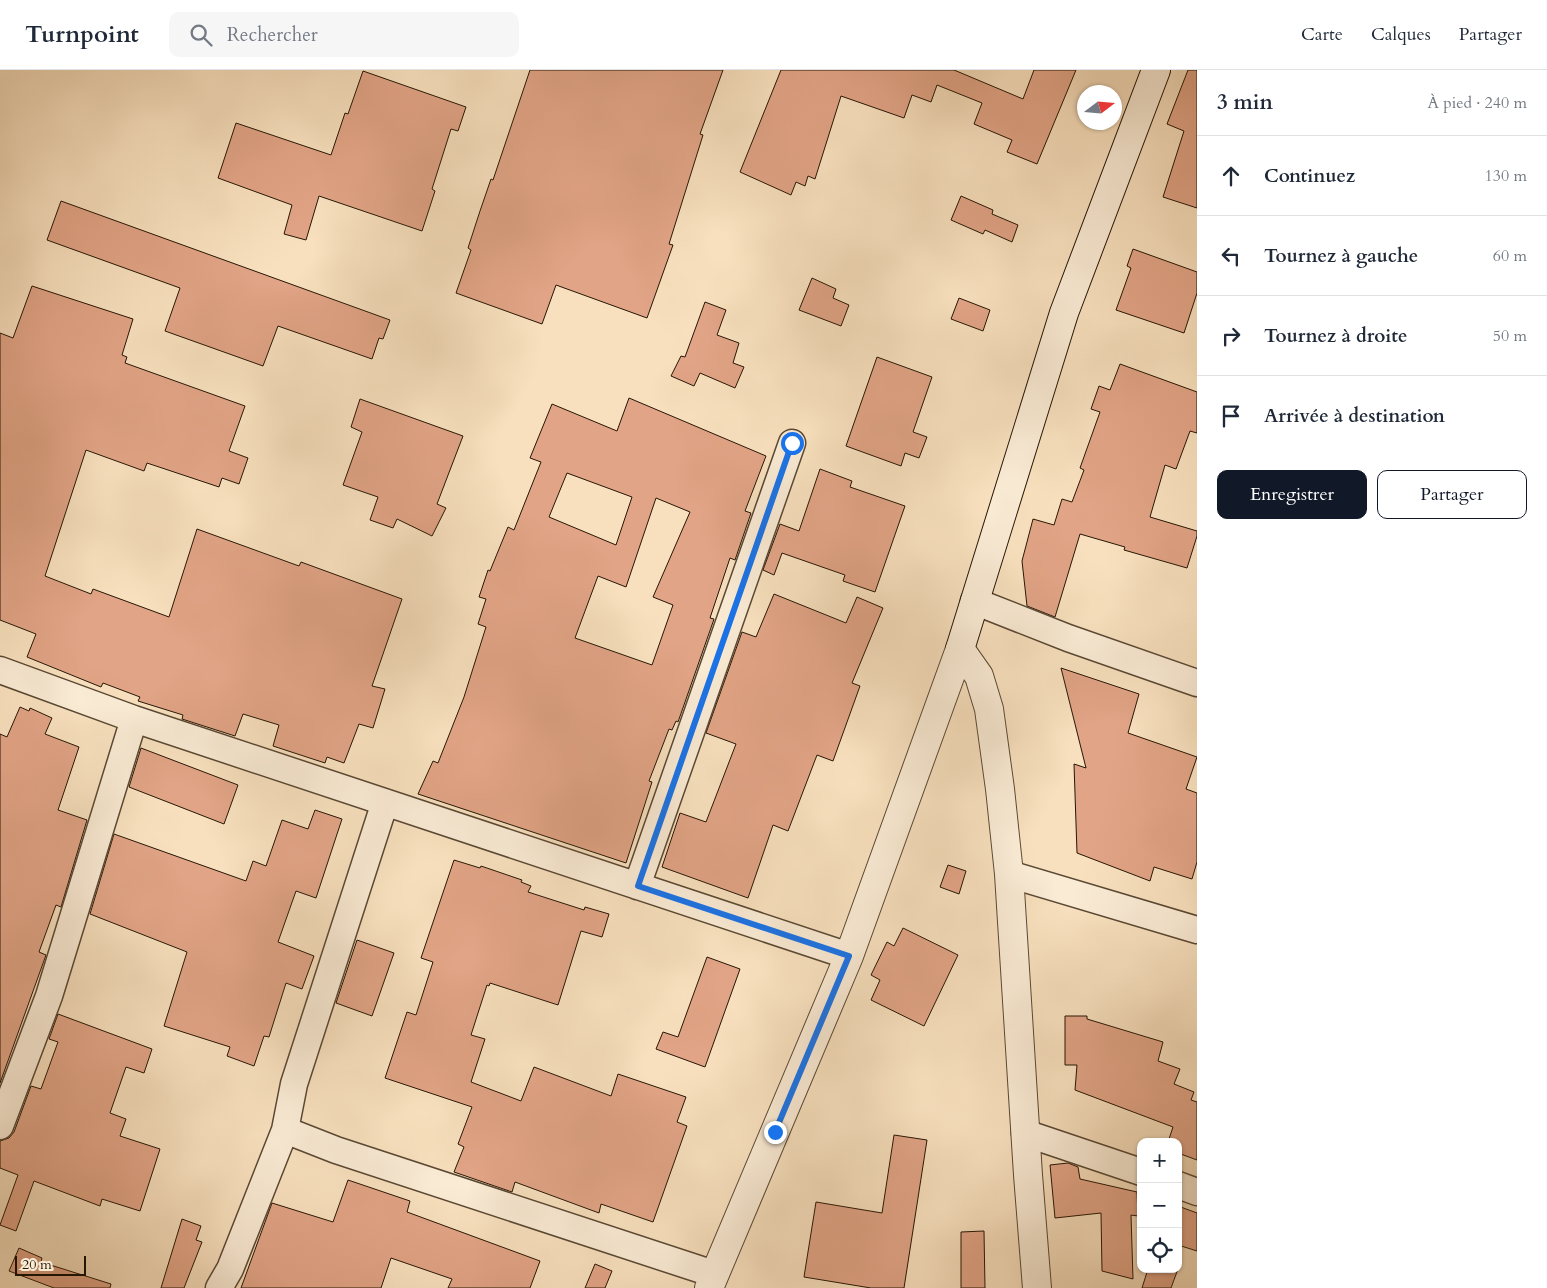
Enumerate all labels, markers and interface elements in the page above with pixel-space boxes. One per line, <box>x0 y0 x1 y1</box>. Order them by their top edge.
search box <box>169 12 519 57</box>
text: Turnpoint <box>25 18 139 51</box>
icon: search <box>187 21 215 49</box>
text: Rechercher <box>227 22 318 48</box>
text: Carte <box>1301 22 1343 47</box>
text: Calques <box>1371 22 1431 47</box>
text: Partager <box>1459 22 1522 47</box>
north arrow <box>1077 85 1122 130</box>
text: 3 min <box>1217 88 1273 117</box>
text: À pied · 240 m <box>1427 92 1527 114</box>
icon: ahead <box>1217 162 1245 190</box>
text: Continuez <box>1264 163 1355 189</box>
text: 130 m <box>1485 165 1527 187</box>
icon: left <box>1217 242 1245 270</box>
text: Tournez à gauche <box>1264 243 1418 269</box>
text: 60 m <box>1493 245 1527 267</box>
icon: right <box>1217 322 1245 350</box>
text: Tournez à droite <box>1264 323 1407 349</box>
text: 50 m <box>1493 325 1527 347</box>
icon: arrive <box>1217 402 1245 430</box>
text: Arrivée à destination <box>1264 403 1445 429</box>
route start <box>781 432 804 455</box>
button: Enregistrer <box>1217 470 1367 519</box>
button: Partager <box>1377 470 1527 519</box>
route end <box>764 1121 787 1144</box>
map controls <box>1137 1138 1182 1273</box>
button: + <box>1137 1138 1182 1183</box>
button: − <box>1137 1183 1182 1228</box>
button: locate <box>1137 1228 1182 1273</box>
scale bar <box>15 1253 86 1276</box>
text: 20 m <box>22 1255 52 1274</box>

